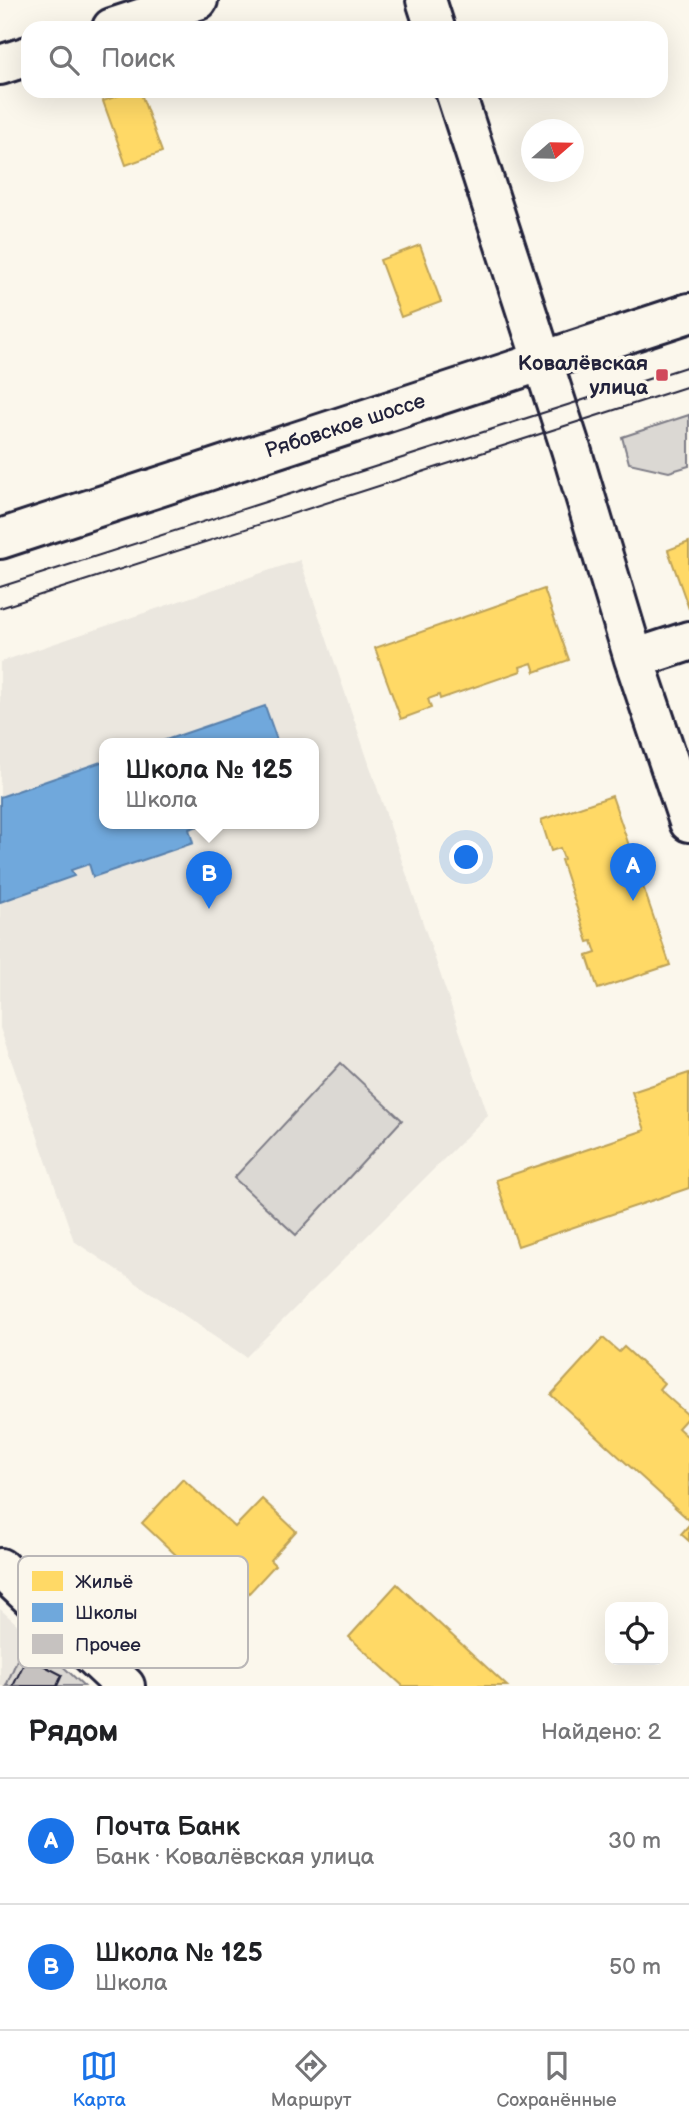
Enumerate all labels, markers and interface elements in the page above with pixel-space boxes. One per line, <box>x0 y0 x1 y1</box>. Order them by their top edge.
search box <box>21 21 668 98</box>
icon: search <box>45 41 83 79</box>
text: Поиск <box>101 44 175 75</box>
north arrow <box>521 119 584 182</box>
place label: Ковалёвская улица <box>518 351 649 400</box>
marker: Ковалёвская улица <box>654 367 670 383</box>
street label: Рябовское шоссе <box>262 388 429 464</box>
popup <box>99 738 319 829</box>
text: Школа № 125 <box>125 755 293 786</box>
text: Школа <box>125 786 198 814</box>
your location <box>449 840 483 874</box>
pin: A <box>610 843 656 901</box>
pin: B <box>186 851 232 909</box>
legend <box>18 1556 248 1668</box>
text: Жильё <box>75 1571 133 1594</box>
text: Школы <box>75 1602 137 1625</box>
map controls <box>605 1602 668 1665</box>
button: locate <box>605 1602 668 1665</box>
text: Прочее <box>75 1634 141 1657</box>
text: Рядом <box>28 1714 118 1750</box>
text: Найдено: 2 <box>541 1718 661 1746</box>
text: Почта Банк <box>95 1812 240 1843</box>
text: A <box>44 1827 58 1855</box>
text: 30 m <box>608 1827 661 1855</box>
text: Банк · Ковалёвская улица <box>95 1843 374 1871</box>
text: Школа № 125 <box>95 1938 263 1969</box>
text: B <box>43 1953 59 1981</box>
text: 50 m <box>609 1953 661 1981</box>
text: Школа <box>95 1969 168 1997</box>
tab: Карта <box>72 2047 126 2112</box>
tab: Маршрут <box>271 2047 352 2112</box>
tab: Сохранённые <box>497 2047 617 2112</box>

